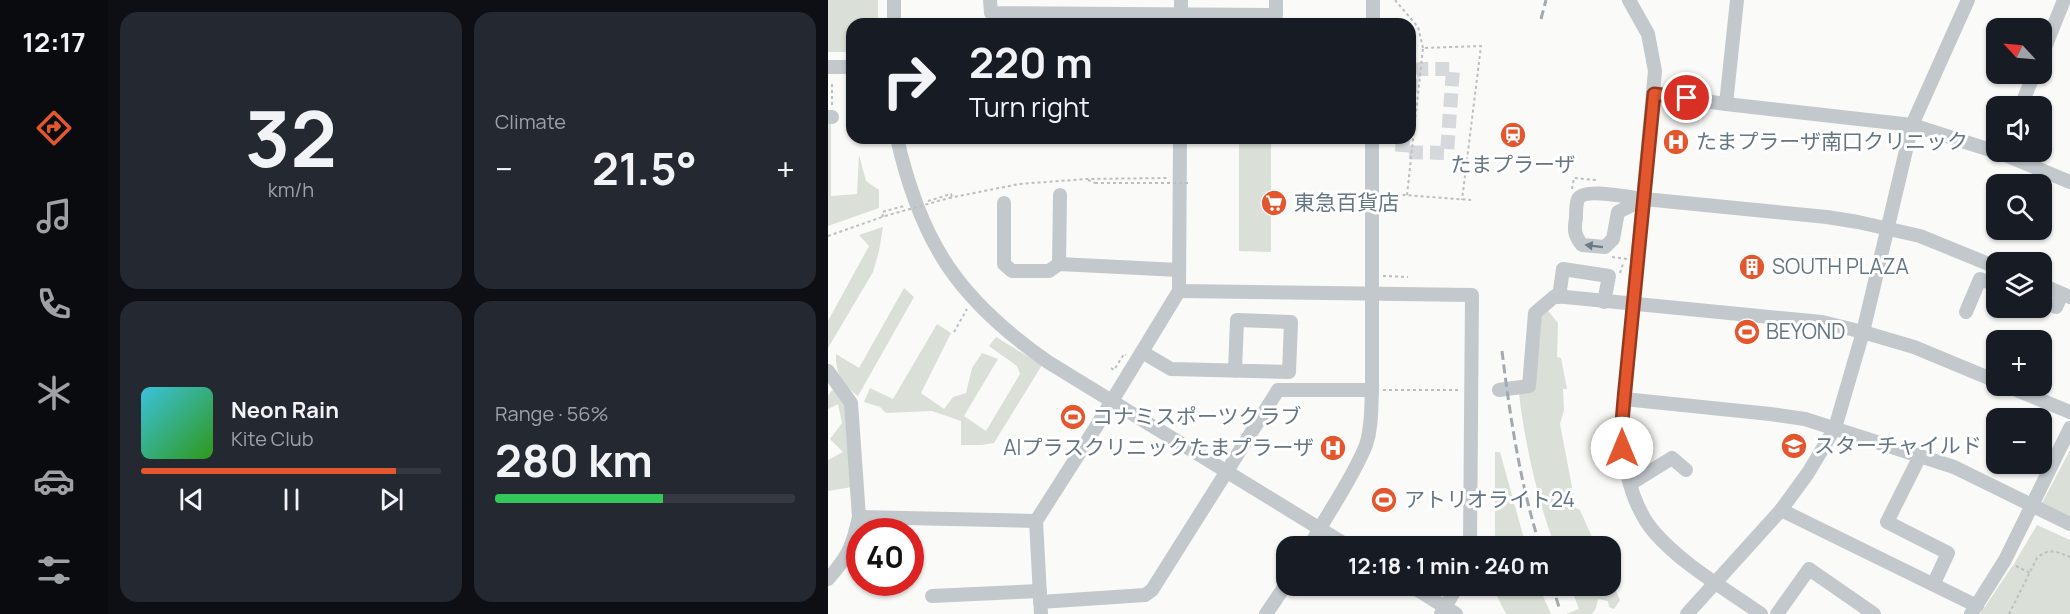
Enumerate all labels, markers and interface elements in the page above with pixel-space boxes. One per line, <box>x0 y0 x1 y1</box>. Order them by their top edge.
north arrow <box>1986 18 2052 84</box>
map controls <box>1986 18 2052 474</box>
text: 12:17 <box>22 23 86 60</box>
text: 220 m <box>969 33 1093 91</box>
icon: right <box>870 42 948 120</box>
pin <box>1661 72 1712 123</box>
icon: arrive <box>1670 81 1703 114</box>
text: 32 <box>245 84 337 190</box>
text: Turn right <box>969 88 1090 125</box>
button: sound <box>1986 96 2052 162</box>
icon: directions <box>33 107 75 149</box>
text: Climate <box>495 108 566 135</box>
station icon: たまプラーザ <box>1498 120 1528 150</box>
hospital icon: たまプラーザ南口クリニック <box>1661 127 1691 157</box>
place label: たまプラーザ南口クリニック <box>1696 127 1968 155</box>
text: 21.5° <box>592 137 697 199</box>
text: − <box>495 146 513 191</box>
text: + <box>776 146 795 191</box>
place label: たまプラーザ <box>1451 150 1575 178</box>
button: search <box>1986 174 2052 240</box>
text: km/h <box>268 176 314 203</box>
supermarket icon: 東急百貨店 <box>1259 188 1289 218</box>
place label: 東急百貨店 <box>1294 188 1399 216</box>
icon: music <box>33 195 75 237</box>
one-way arrow <box>1584 241 1603 251</box>
building icon: SOUTH PLAZA <box>1737 252 1767 282</box>
place label: SOUTH PLAZA <box>1772 252 1909 280</box>
button: layers <box>1986 252 2052 318</box>
icon: phone <box>33 283 75 325</box>
sports icon: BEYOND <box>1732 317 1762 347</box>
place label: BEYOND <box>1766 317 1845 345</box>
button: + <box>1986 330 2052 396</box>
icon: climate <box>33 372 75 414</box>
text: Neon Rain <box>231 395 339 425</box>
text: Range · 56% <box>495 400 609 427</box>
sports icon: コナミスポーツクラブ <box>1058 402 1088 432</box>
place label: コナミスポーツクラブ <box>1092 402 1302 430</box>
button: − <box>1986 408 2052 474</box>
position arrow <box>1590 416 1654 480</box>
text: Kite Club <box>231 425 314 452</box>
text: 280 km <box>495 429 653 491</box>
school or university icon: スターチャイルド <box>1779 431 1809 461</box>
place label: スターチャイルド <box>1814 431 1982 459</box>
place label: AIプラスクリニックたまプラーザ <box>1003 433 1314 461</box>
hospital icon: AIプラスクリニックたまプラーザ <box>1318 433 1348 463</box>
icon: car <box>33 460 75 502</box>
icon: previous <box>175 483 208 516</box>
icon: pause <box>275 483 308 516</box>
icon: next <box>375 483 408 516</box>
sports icon: アトリオライト24 <box>1369 485 1399 515</box>
place label: アトリオライト24 <box>1404 485 1575 513</box>
speed limit sign: 40 <box>846 518 924 596</box>
icon: filters <box>33 549 75 591</box>
text: 12:18 · 1 min · 240 m <box>1348 551 1549 581</box>

